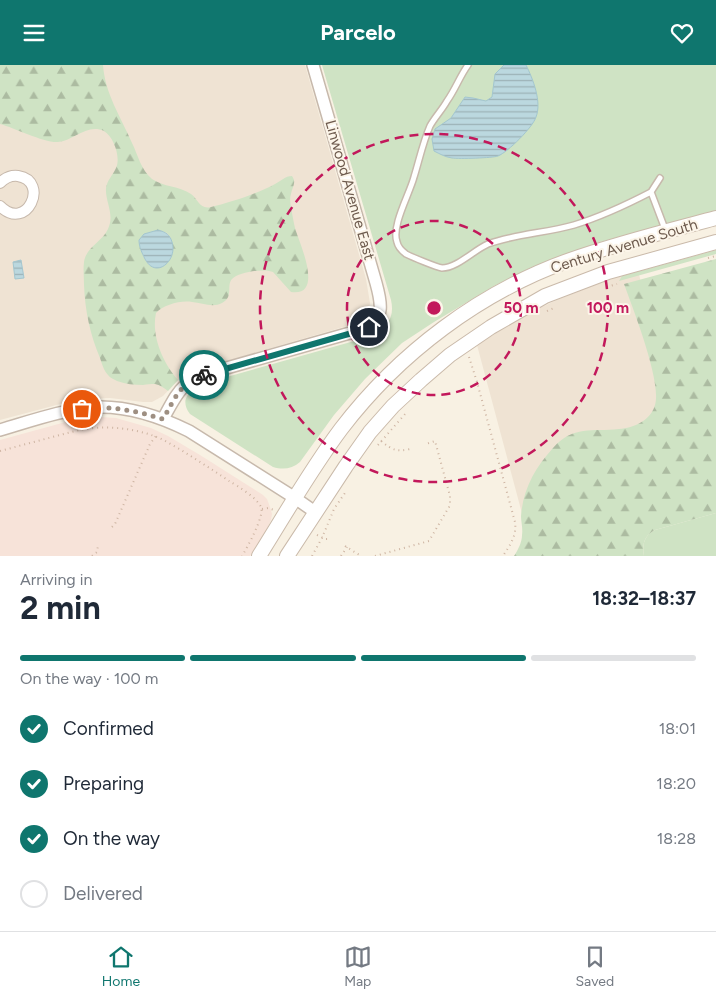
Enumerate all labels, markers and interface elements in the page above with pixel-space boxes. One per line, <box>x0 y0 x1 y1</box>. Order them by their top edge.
icon: menu <box>20 19 48 47</box>
text: Parcelo <box>320 19 396 46</box>
icon: heart <box>668 19 696 47</box>
street label: Linwood Avenue East <box>321 118 379 262</box>
street label: Century Avenue South <box>548 215 700 277</box>
centre of rings <box>425 299 443 317</box>
text: 50 m <box>503 299 539 317</box>
text: 100 m <box>587 299 629 317</box>
pin <box>348 306 390 348</box>
icon: home <box>355 313 383 341</box>
courier <box>179 350 229 400</box>
icon: bike <box>190 361 218 389</box>
pin <box>61 388 103 430</box>
icon: bag <box>68 395 96 423</box>
text: Arriving in <box>20 570 92 589</box>
text: 18:32–18:37 <box>592 587 696 610</box>
text: 2 min <box>20 589 101 627</box>
text: On the way · 100 m <box>20 669 158 688</box>
icon: check <box>20 715 48 743</box>
text: Confirmed <box>63 717 154 740</box>
text: 18:01 <box>659 719 696 738</box>
icon: check <box>20 770 48 798</box>
text: Preparing <box>63 772 144 795</box>
text: 18:20 <box>656 774 696 793</box>
icon: check <box>20 825 48 853</box>
text: On the way <box>63 827 160 850</box>
text: 18:28 <box>657 829 696 848</box>
text: Delivered <box>63 882 143 905</box>
tab: Home <box>102 943 140 990</box>
tab: Map <box>344 943 372 990</box>
tab: Saved <box>576 943 614 990</box>

